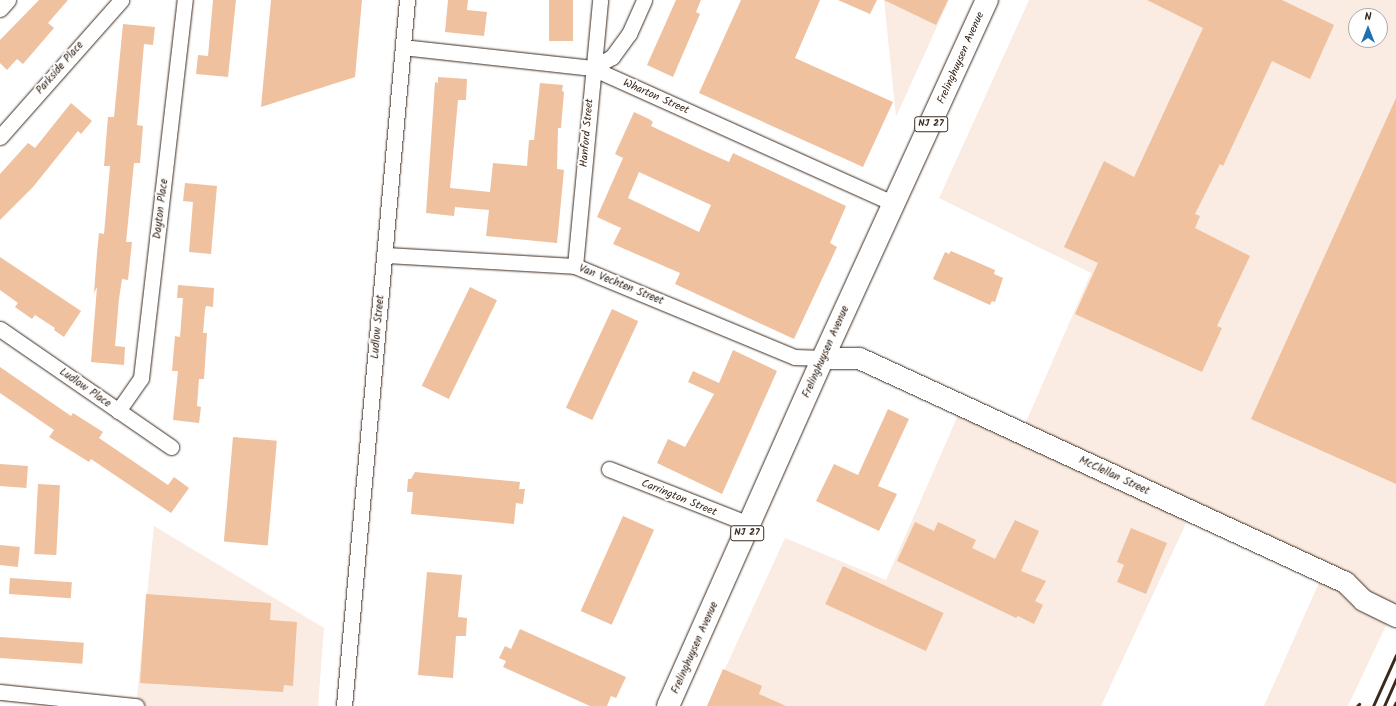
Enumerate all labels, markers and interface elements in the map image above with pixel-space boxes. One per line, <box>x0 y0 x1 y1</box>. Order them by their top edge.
north arrow <box>1348 8 1388 48</box>
text: N <box>1365 8 1371 26</box>
street label: Frelinghuysen Avenue <box>935 10 987 106</box>
street label: Parkside Place <box>33 39 87 97</box>
street label: Wharton Street <box>621 77 691 117</box>
street label: Hanford Street <box>577 98 597 168</box>
road number: NJ 27 <box>914 116 948 132</box>
street label: Dayton Place <box>151 178 171 240</box>
street label: Van Vechten Street <box>577 262 665 308</box>
street label: Ludlow Street <box>369 294 387 360</box>
street label: Frelinghuysen Avenue <box>800 304 852 400</box>
street label: Ludlow Place <box>57 365 113 411</box>
street label: McClellan Street <box>1077 454 1151 498</box>
street label: Carrington Street <box>639 477 719 519</box>
road number: NJ 27 <box>730 525 764 541</box>
street label: Frelinghuysen Avenue <box>669 600 721 696</box>

